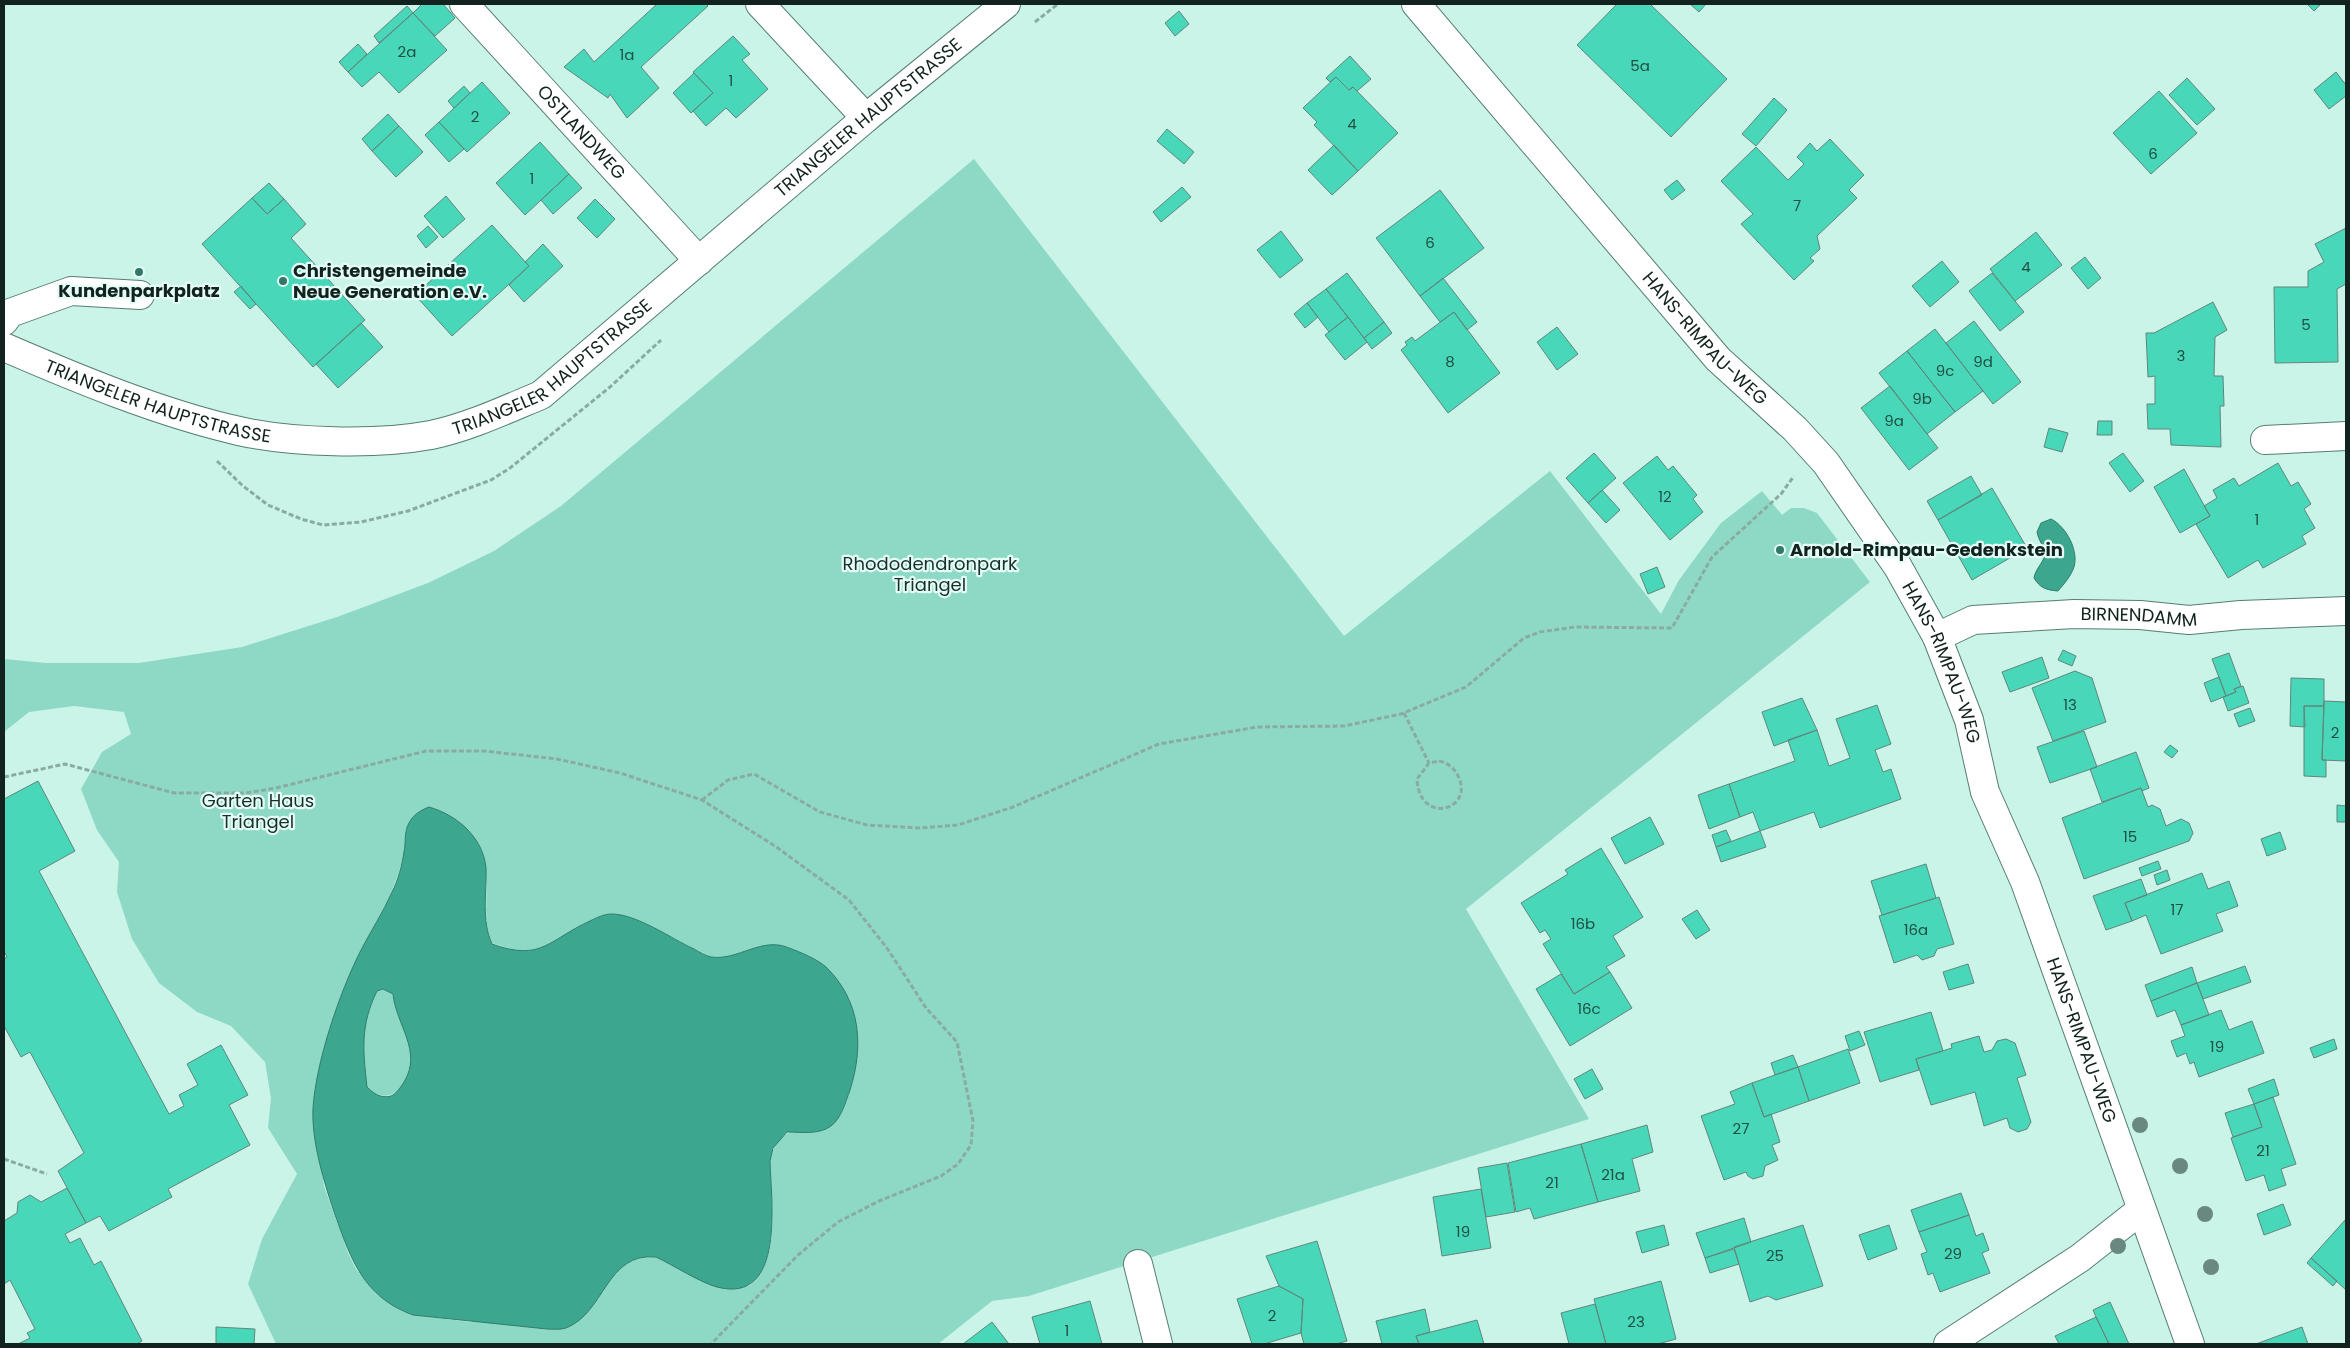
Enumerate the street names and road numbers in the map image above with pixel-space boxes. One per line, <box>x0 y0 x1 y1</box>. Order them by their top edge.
street label: TRIANGELER HAUPTSTRASSE <box>769 32 967 203</box>
street label: OSTLANDWEG <box>532 79 632 185</box>
street label: HANS-RIMPAU-WEG <box>1637 266 1773 410</box>
street label: TRIANGELER HAUPTSTRASSE <box>449 293 657 441</box>
street label: TRIANGELER HAUPTSTRASSE <box>41 353 273 448</box>
street label: HANS-RIMPAU-WEG <box>1896 577 1987 745</box>
street label: BIRNENDAMM <box>2080 601 2198 633</box>
street label: HANS-RIMPAU-WEG <box>2041 954 2123 1126</box>

